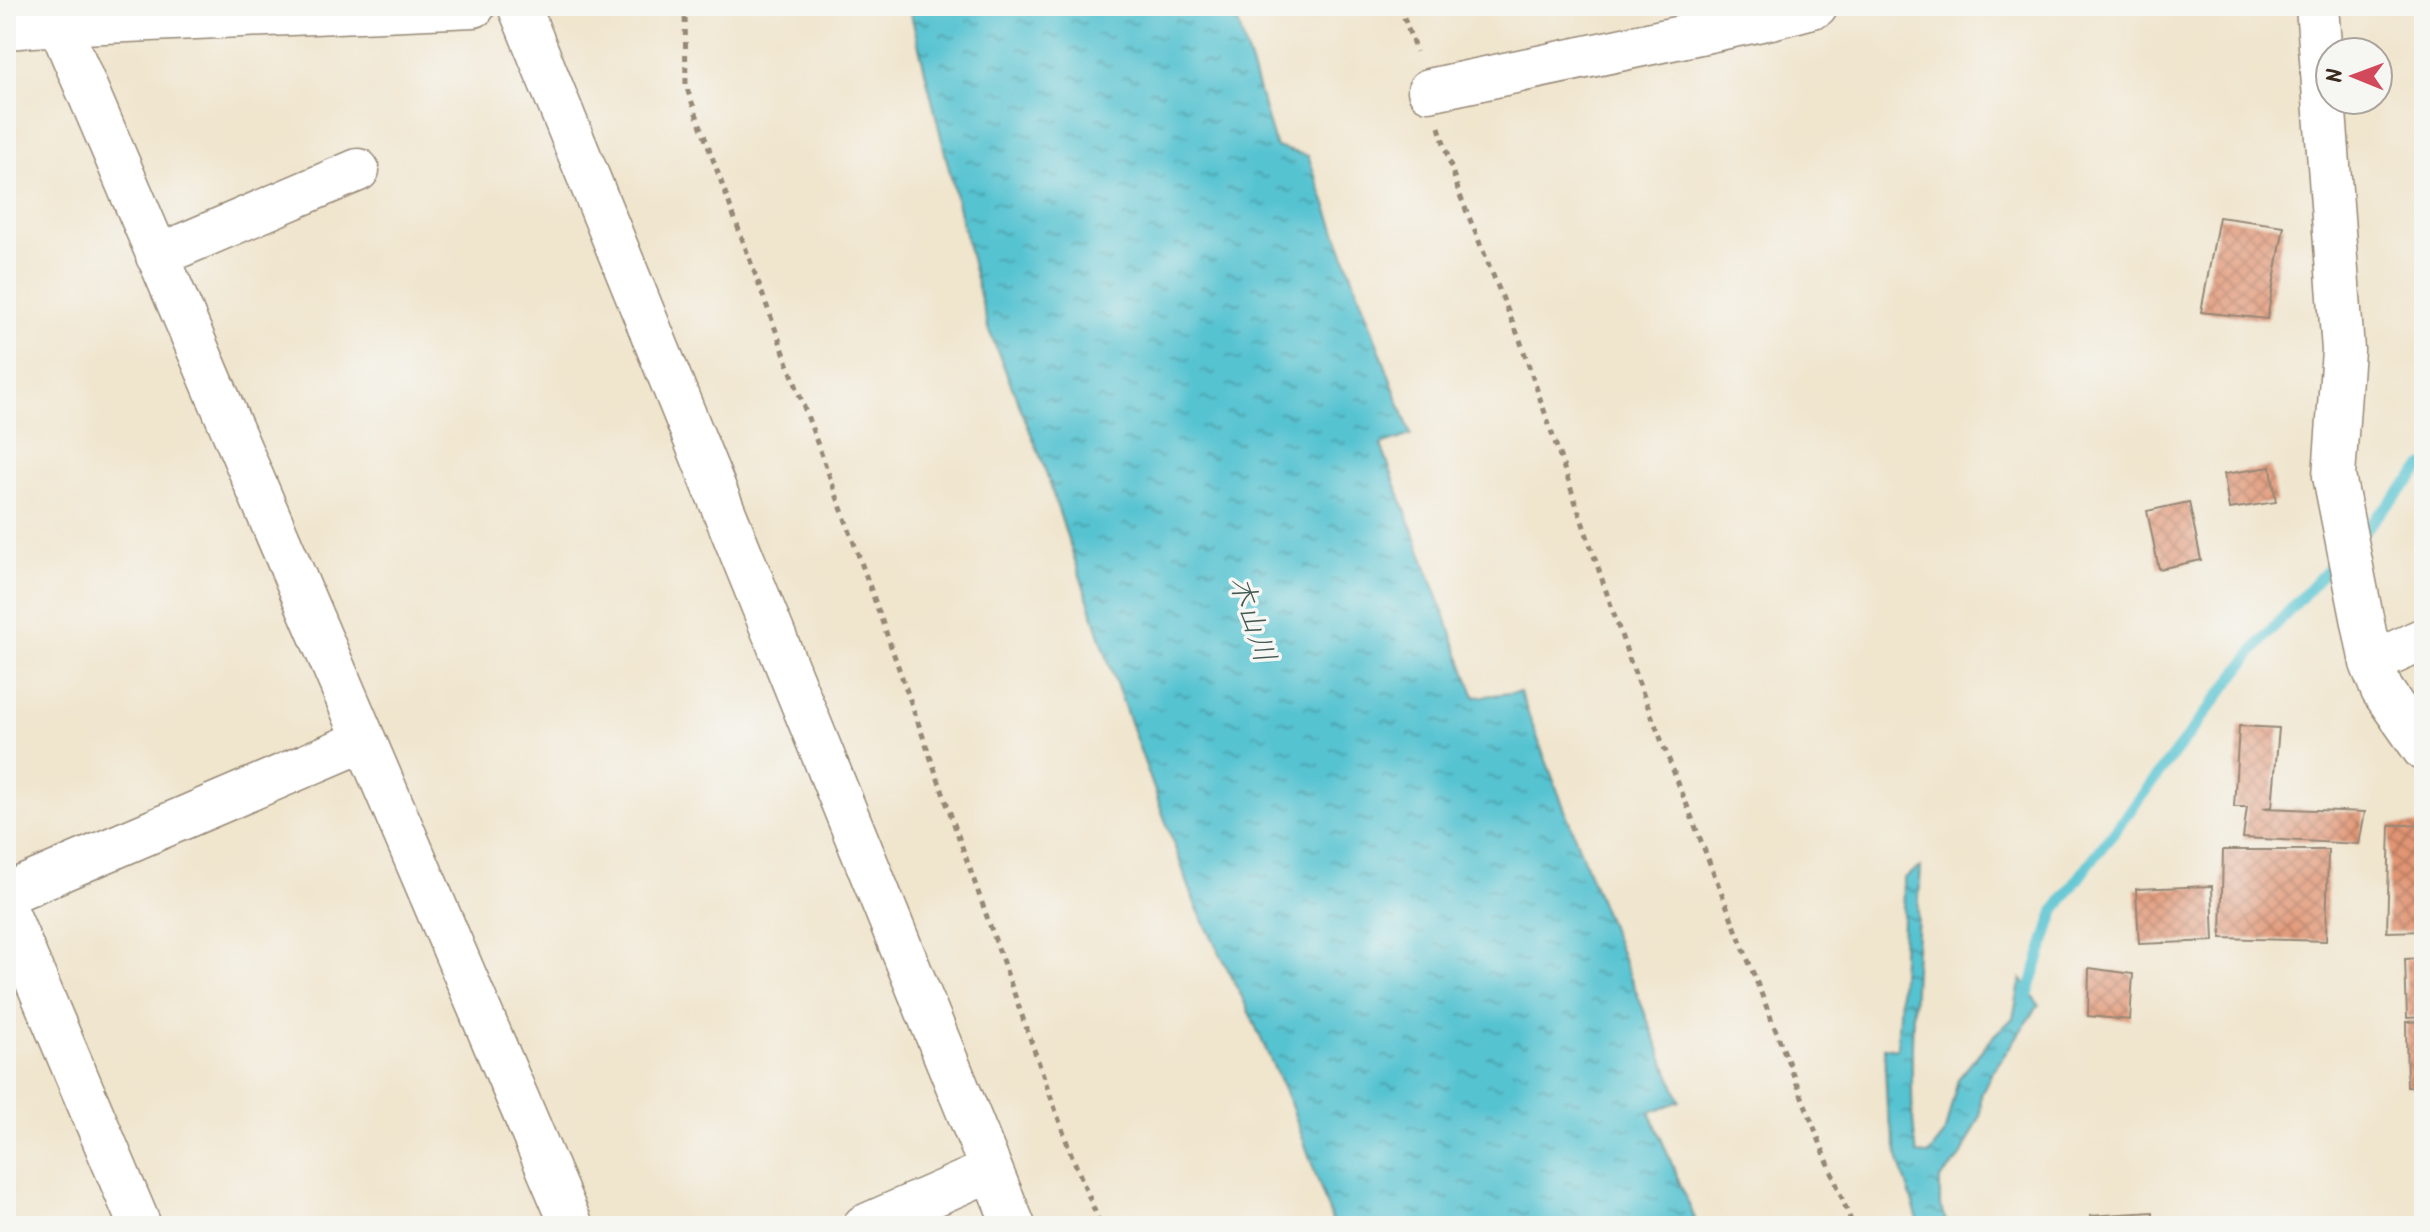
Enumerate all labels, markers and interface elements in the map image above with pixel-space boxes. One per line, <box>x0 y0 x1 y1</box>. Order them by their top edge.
north arrow <box>2314 36 2394 116</box>
text: N <box>2319 68 2354 83</box>
water label: 木山川 <box>1214 569 1288 670</box>

